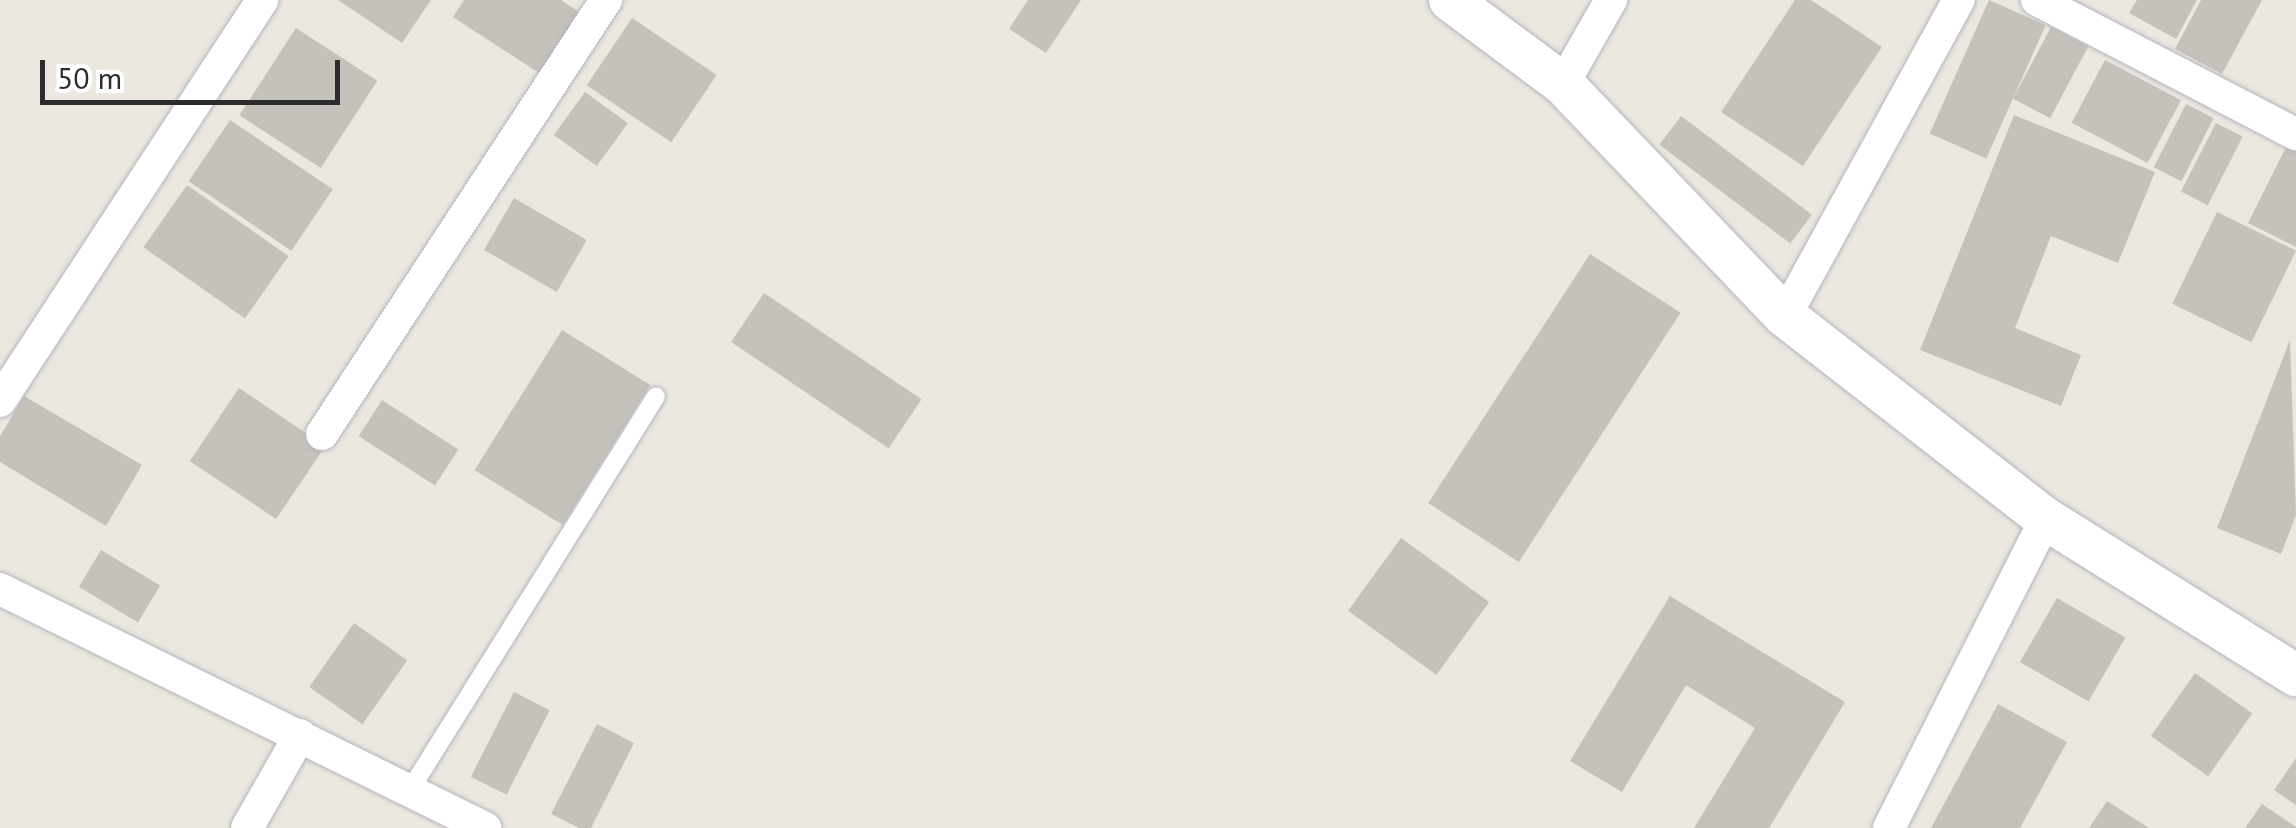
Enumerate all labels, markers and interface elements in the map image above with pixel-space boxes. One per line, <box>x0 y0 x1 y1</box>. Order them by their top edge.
scale bar <box>45 40 345 102</box>
text: 50 m <box>57 58 122 97</box>

